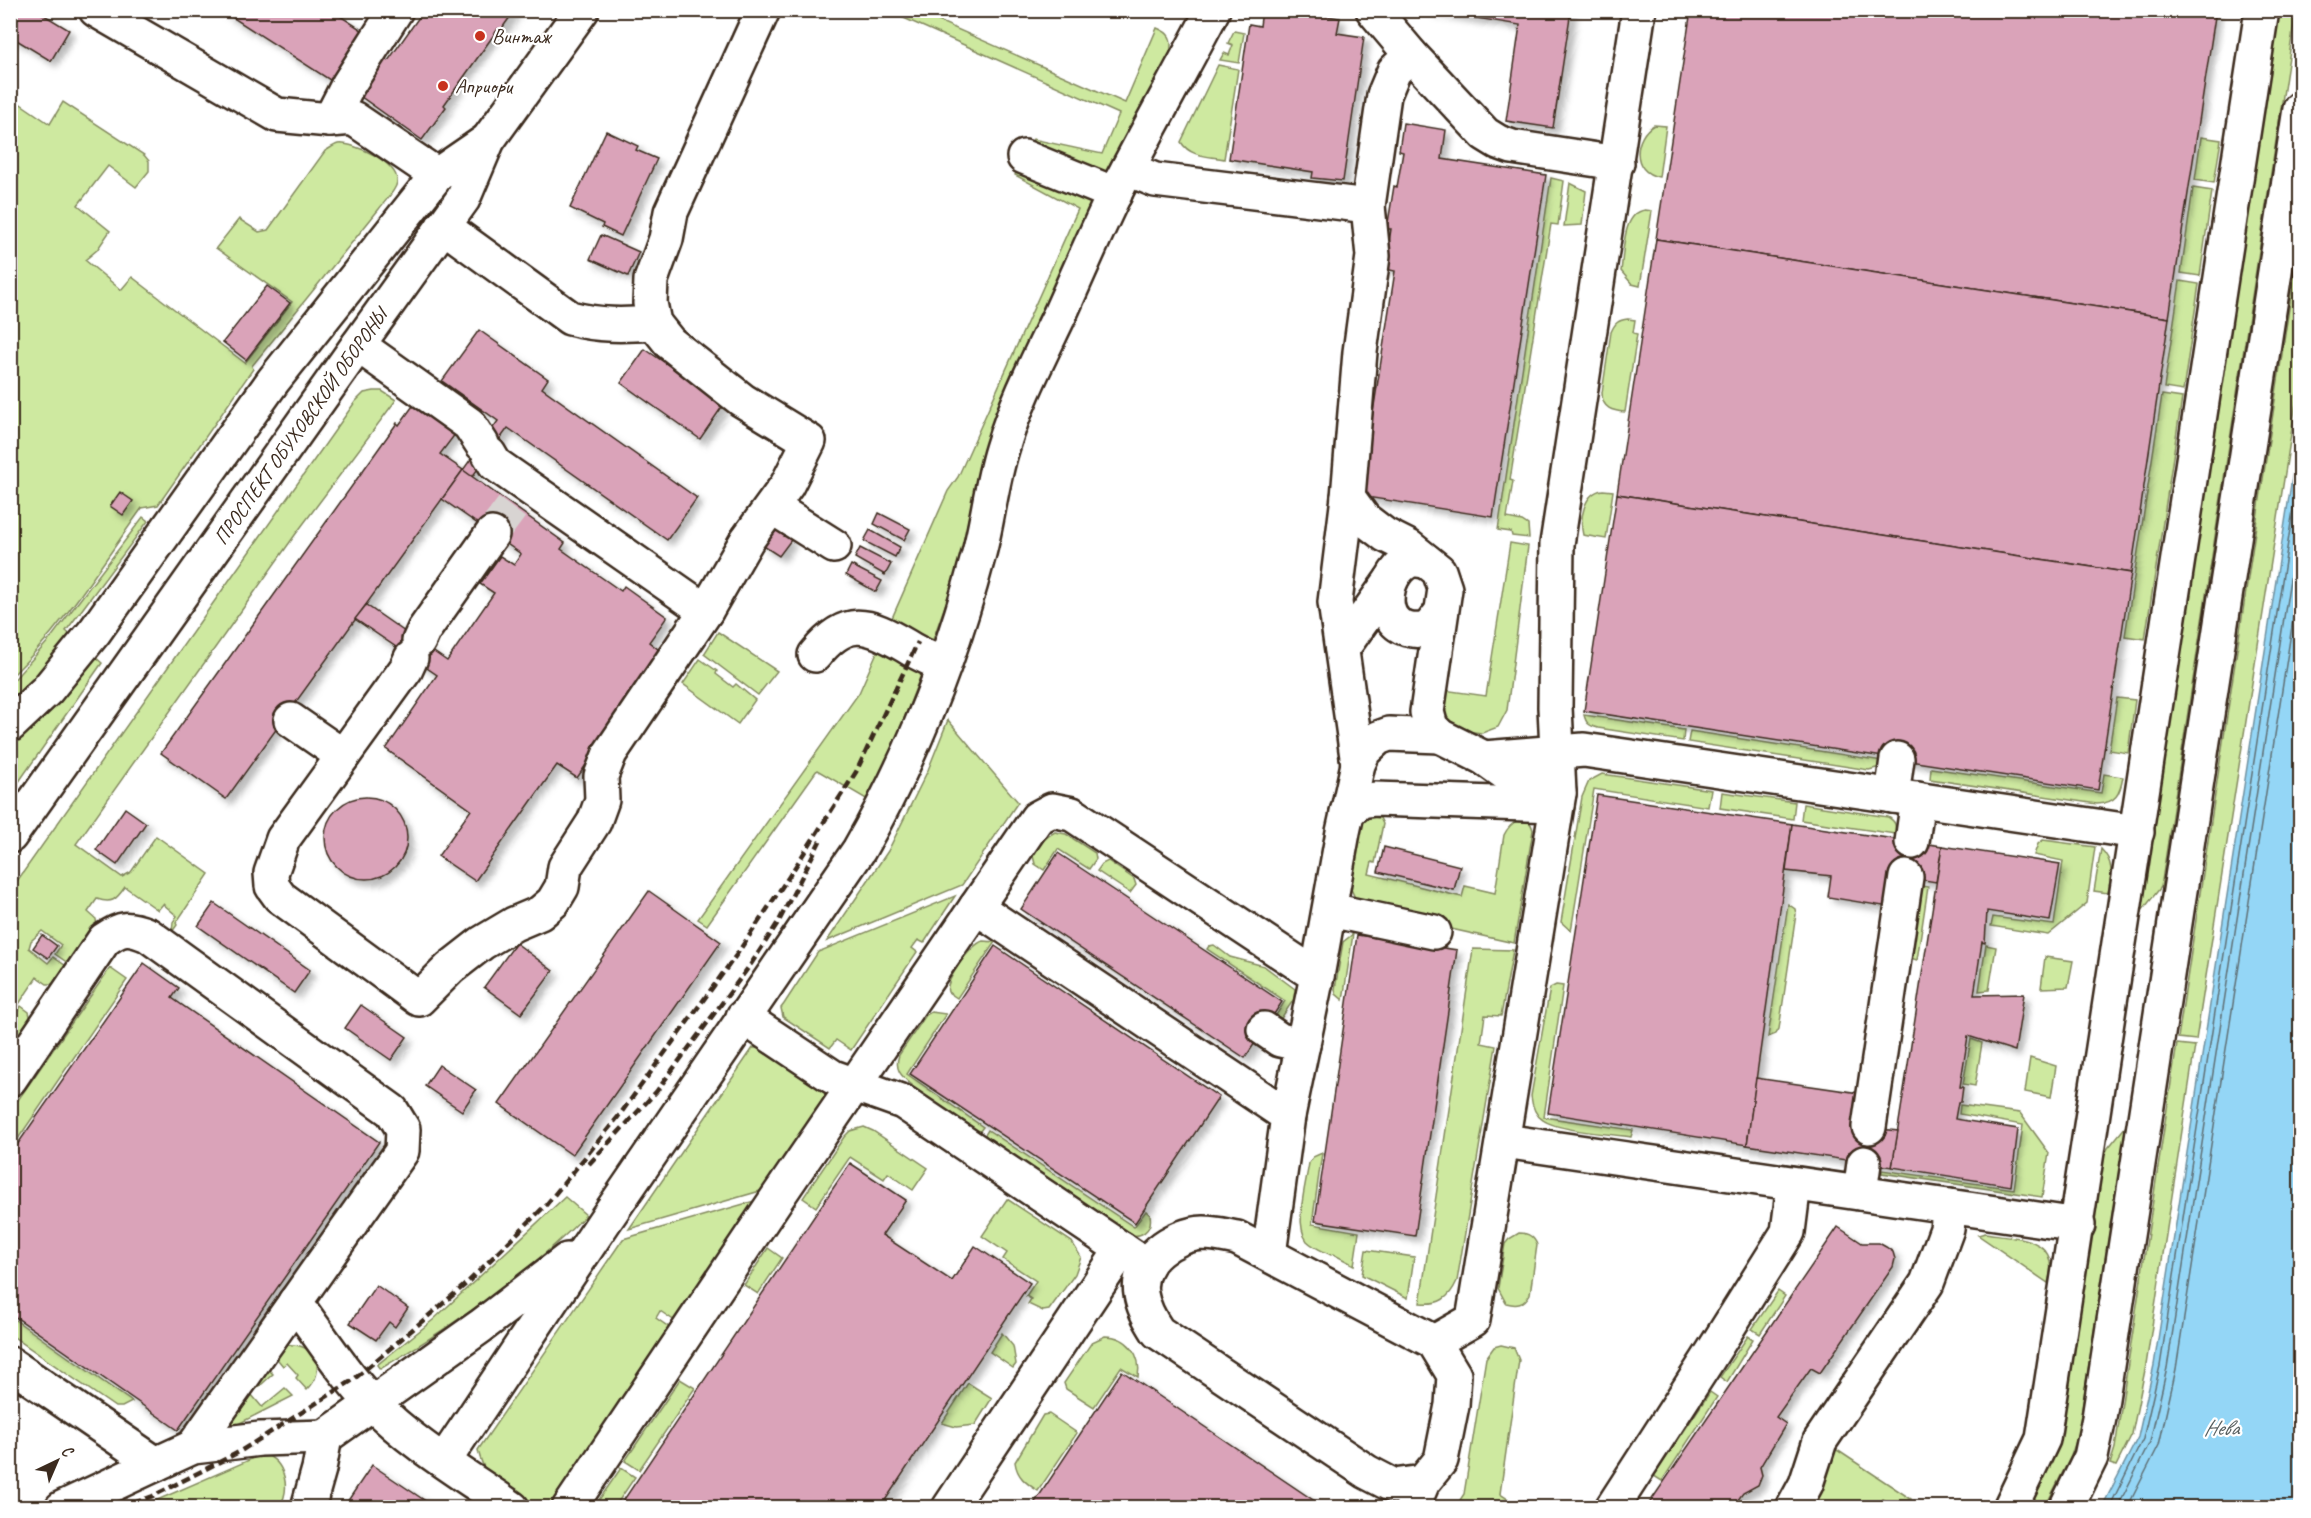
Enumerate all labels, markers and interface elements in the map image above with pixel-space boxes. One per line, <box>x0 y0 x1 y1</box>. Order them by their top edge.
place label: Винтаж <box>492 23 552 49</box>
marker: Винтаж <box>473 29 487 43</box>
place label: Априори <box>455 73 515 99</box>
marker: Априори <box>436 79 450 93</box>
street label: ПРОСПЕКТ ОБУХОВСКОЙ ОБОРОНЫ <box>208 300 395 550</box>
water label: Нева <box>2203 1414 2241 1442</box>
north arrow <box>27 1431 87 1491</box>
text: С <box>57 1441 78 1462</box>

